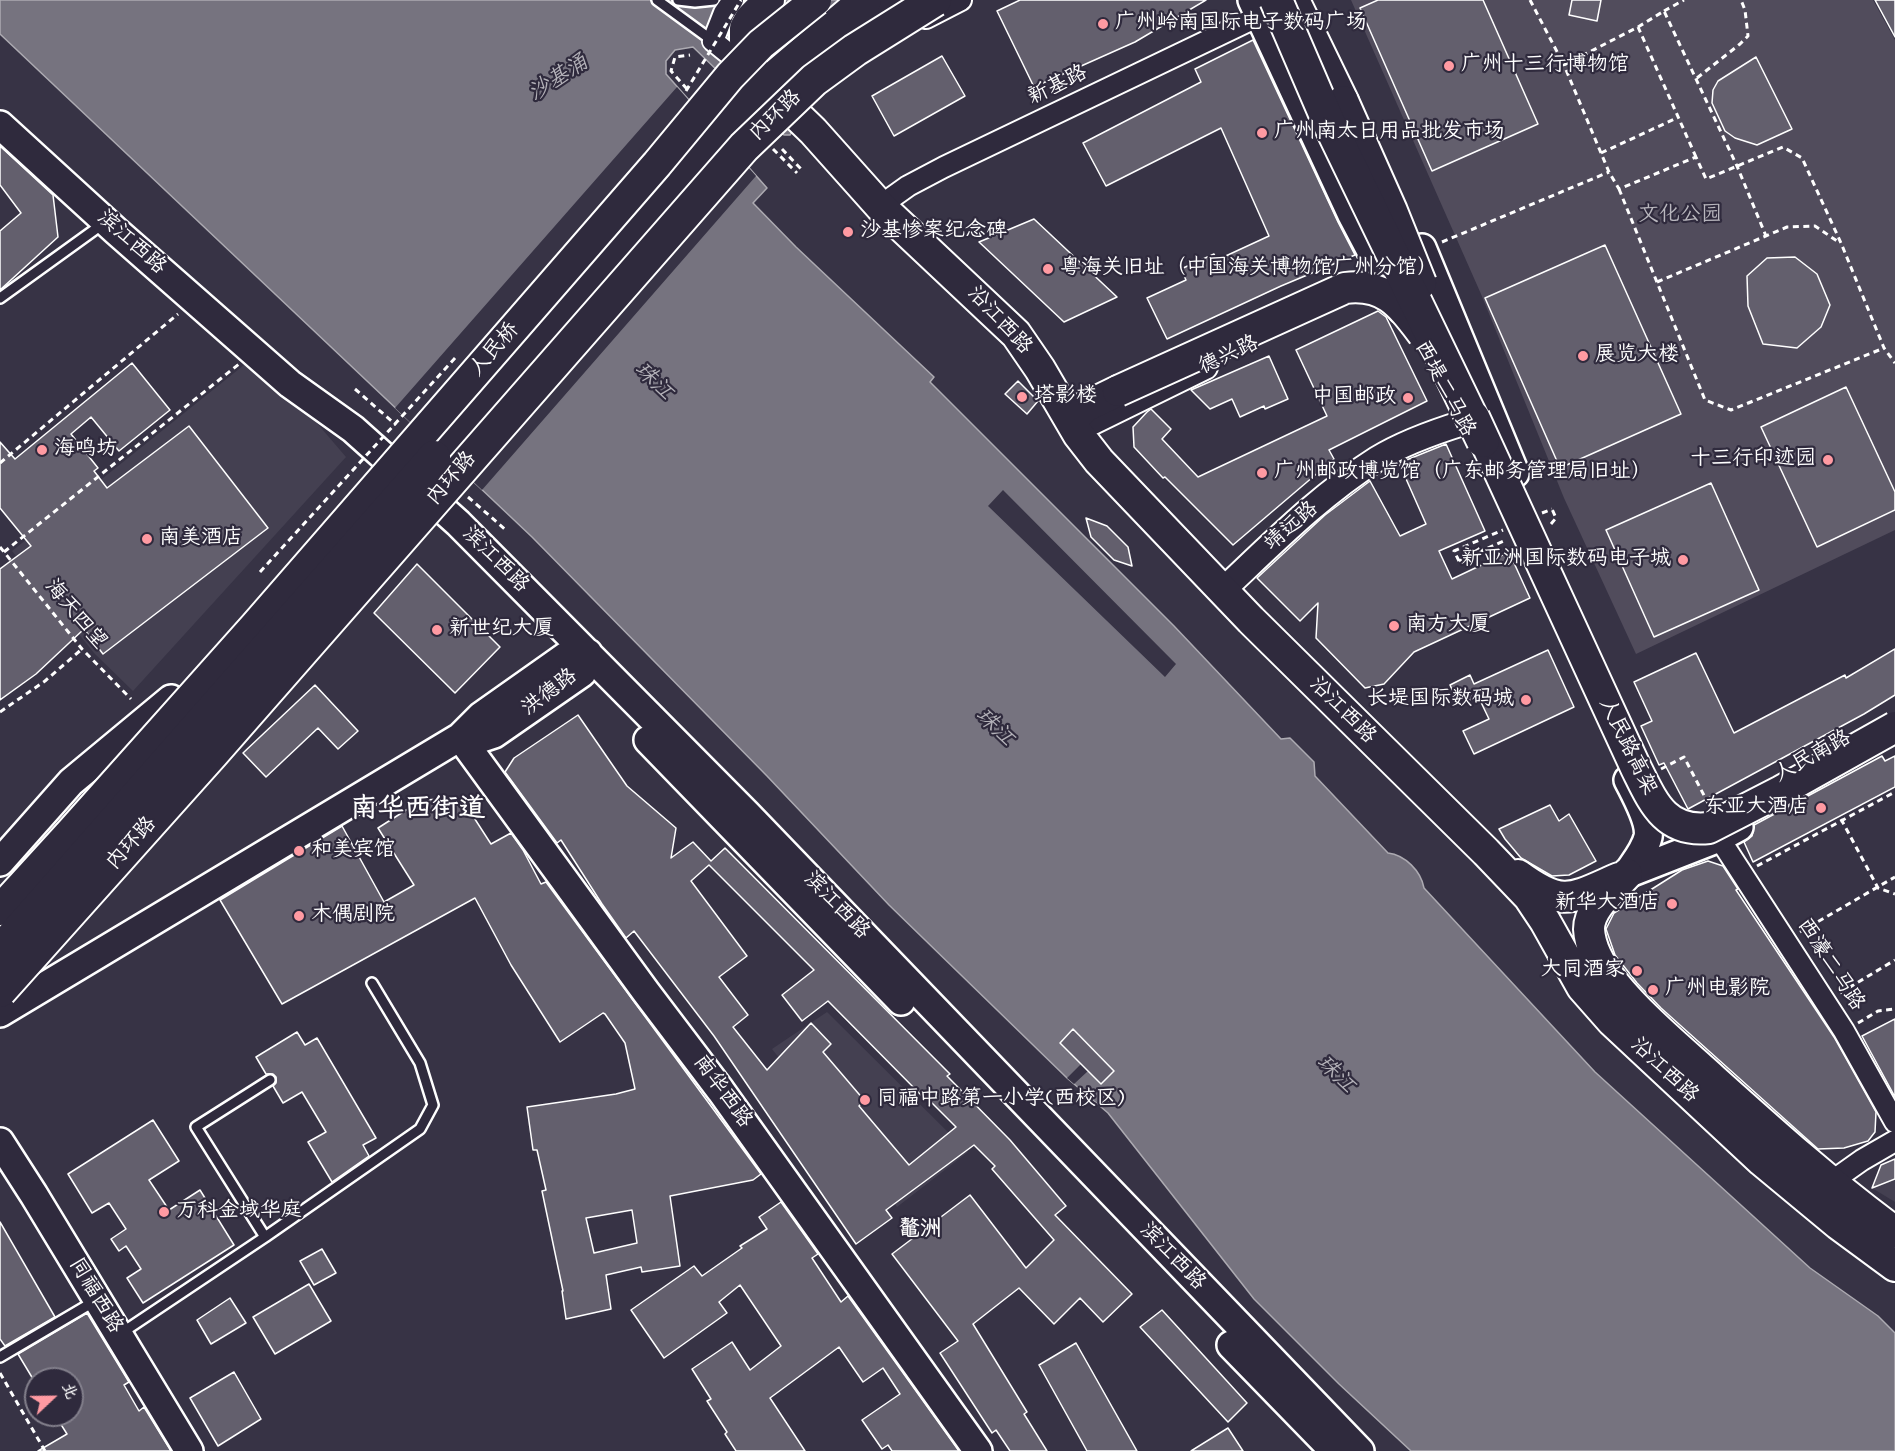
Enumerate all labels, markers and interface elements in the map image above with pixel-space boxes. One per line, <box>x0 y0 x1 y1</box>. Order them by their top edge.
place label: 广州岭南国际电子数码广场 <box>1115 11 1367 37</box>
marker: 广州岭南国际电子数码广场 <box>1096 17 1110 31</box>
water label: 沙基涌 <box>524 50 594 108</box>
place label: 广州十三行博物馆 <box>1461 53 1629 79</box>
marker: 广州十三行博物馆 <box>1442 59 1456 73</box>
street label: 新基路 <box>1024 61 1092 111</box>
street label: 内环路 <box>745 85 807 147</box>
place label: 广州南太日用品批发市场 <box>1274 120 1505 146</box>
marker: 广州南太日用品批发市场 <box>1255 126 1269 140</box>
park label: 文化公园 <box>1638 203 1722 229</box>
street label: 滨江西路 <box>91 206 171 280</box>
place label: 沙基惨案纪念碑 <box>860 219 1007 245</box>
marker: 沙基惨案纪念碑 <box>841 225 855 239</box>
place label: 粤海关旧址（中国海关博物馆广州分馆） <box>1060 256 1438 282</box>
marker: 粤海关旧址（中国海关博物馆广州分馆） <box>1041 262 1055 276</box>
street label: 沿江西路 <box>961 282 1037 360</box>
street label: 人民桥 <box>465 318 525 382</box>
street label: 德兴路 <box>1195 331 1263 381</box>
street label: 西堤二马路 <box>1408 337 1480 441</box>
place label: 展览大楼 <box>1595 343 1679 369</box>
marker: 展览大楼 <box>1576 349 1590 363</box>
water label: 珠江 <box>628 357 678 407</box>
place label: 塔影楼 <box>1034 384 1097 410</box>
place label: 中国邮政 <box>1312 385 1396 411</box>
marker: 塔影楼 <box>1015 390 1029 404</box>
marker: 中国邮政 <box>1401 391 1415 405</box>
place label: 海鸣坊 <box>54 437 117 463</box>
marker: 海鸣坊 <box>35 443 49 457</box>
street label: 内环路 <box>422 447 482 511</box>
place label: 十三行印迹园 <box>1690 447 1816 473</box>
marker: 十三行印迹园 <box>1821 453 1835 467</box>
place label: 广州邮政博览馆（广东邮务管理局旧址） <box>1274 460 1652 486</box>
marker: 广州邮政博览馆（广东邮务管理局旧址） <box>1255 466 1269 480</box>
street label: 靖远路 <box>1260 497 1324 557</box>
street label: 滨江西路 <box>456 521 534 599</box>
place label: 南美酒店 <box>159 526 243 552</box>
marker: 南美酒店 <box>140 532 154 546</box>
place label: 新亚洲国际数码电子城 <box>1461 547 1671 573</box>
marker: 新亚洲国际数码电子城 <box>1676 553 1690 567</box>
street label: 海天四望 <box>38 575 112 655</box>
place label: 南方大厦 <box>1406 613 1490 639</box>
place label: 新世纪大厦 <box>449 617 554 643</box>
marker: 南方大厦 <box>1387 619 1401 633</box>
marker: 新世纪大厦 <box>430 623 444 637</box>
street label: 洪德路 <box>517 664 583 722</box>
street label: 沿江西路 <box>1303 672 1381 750</box>
place label: 长堤国际数码城 <box>1367 687 1514 713</box>
marker: 长堤国际数码城 <box>1519 693 1533 707</box>
street label: 人民路高架 <box>1593 694 1661 800</box>
water label: 珠江 <box>969 703 1019 753</box>
street label: 人民南路 <box>1770 726 1856 788</box>
district label: 南华西街道 <box>351 794 485 826</box>
place label: 东亚大酒店 <box>1704 795 1809 821</box>
marker: 东亚大酒店 <box>1814 801 1828 815</box>
street label: 内环路 <box>102 812 162 876</box>
place label: 和美宾馆 <box>311 838 395 864</box>
marker: 和美宾馆 <box>292 844 306 858</box>
street label: 滨江西路 <box>798 867 874 945</box>
place label: 新华大酒店 <box>1555 891 1660 917</box>
marker: 新华大酒店 <box>1665 897 1679 911</box>
place label: 木偶剧院 <box>311 903 395 929</box>
marker: 木偶剧院 <box>292 909 306 923</box>
street label: 西濠二马路 <box>1791 914 1869 1016</box>
place label: 大同酒家 <box>1541 958 1625 984</box>
marker: 大同酒家 <box>1630 964 1644 978</box>
place label: 广州电影院 <box>1665 977 1770 1003</box>
marker: 广州电影院 <box>1646 983 1660 997</box>
street label: 沿江西路 <box>1625 1033 1703 1109</box>
water label: 珠江 <box>1310 1050 1360 1100</box>
street label: 南华西路 <box>687 1051 757 1133</box>
place label: 同福中路第一小学(西校区) <box>877 1087 1124 1113</box>
marker: 同福中路第一小学(西校区) <box>858 1093 872 1107</box>
place label: 万科金域华庭 <box>176 1199 302 1225</box>
marker: 万科金域华庭 <box>157 1205 171 1219</box>
district label: 鼇洲 <box>898 1217 942 1243</box>
street label: 滨江西路 <box>1134 1218 1210 1296</box>
street label: 同福西路 <box>63 1254 127 1338</box>
north arrow <box>24 1367 84 1427</box>
text: 北 <box>57 1379 82 1402</box>

